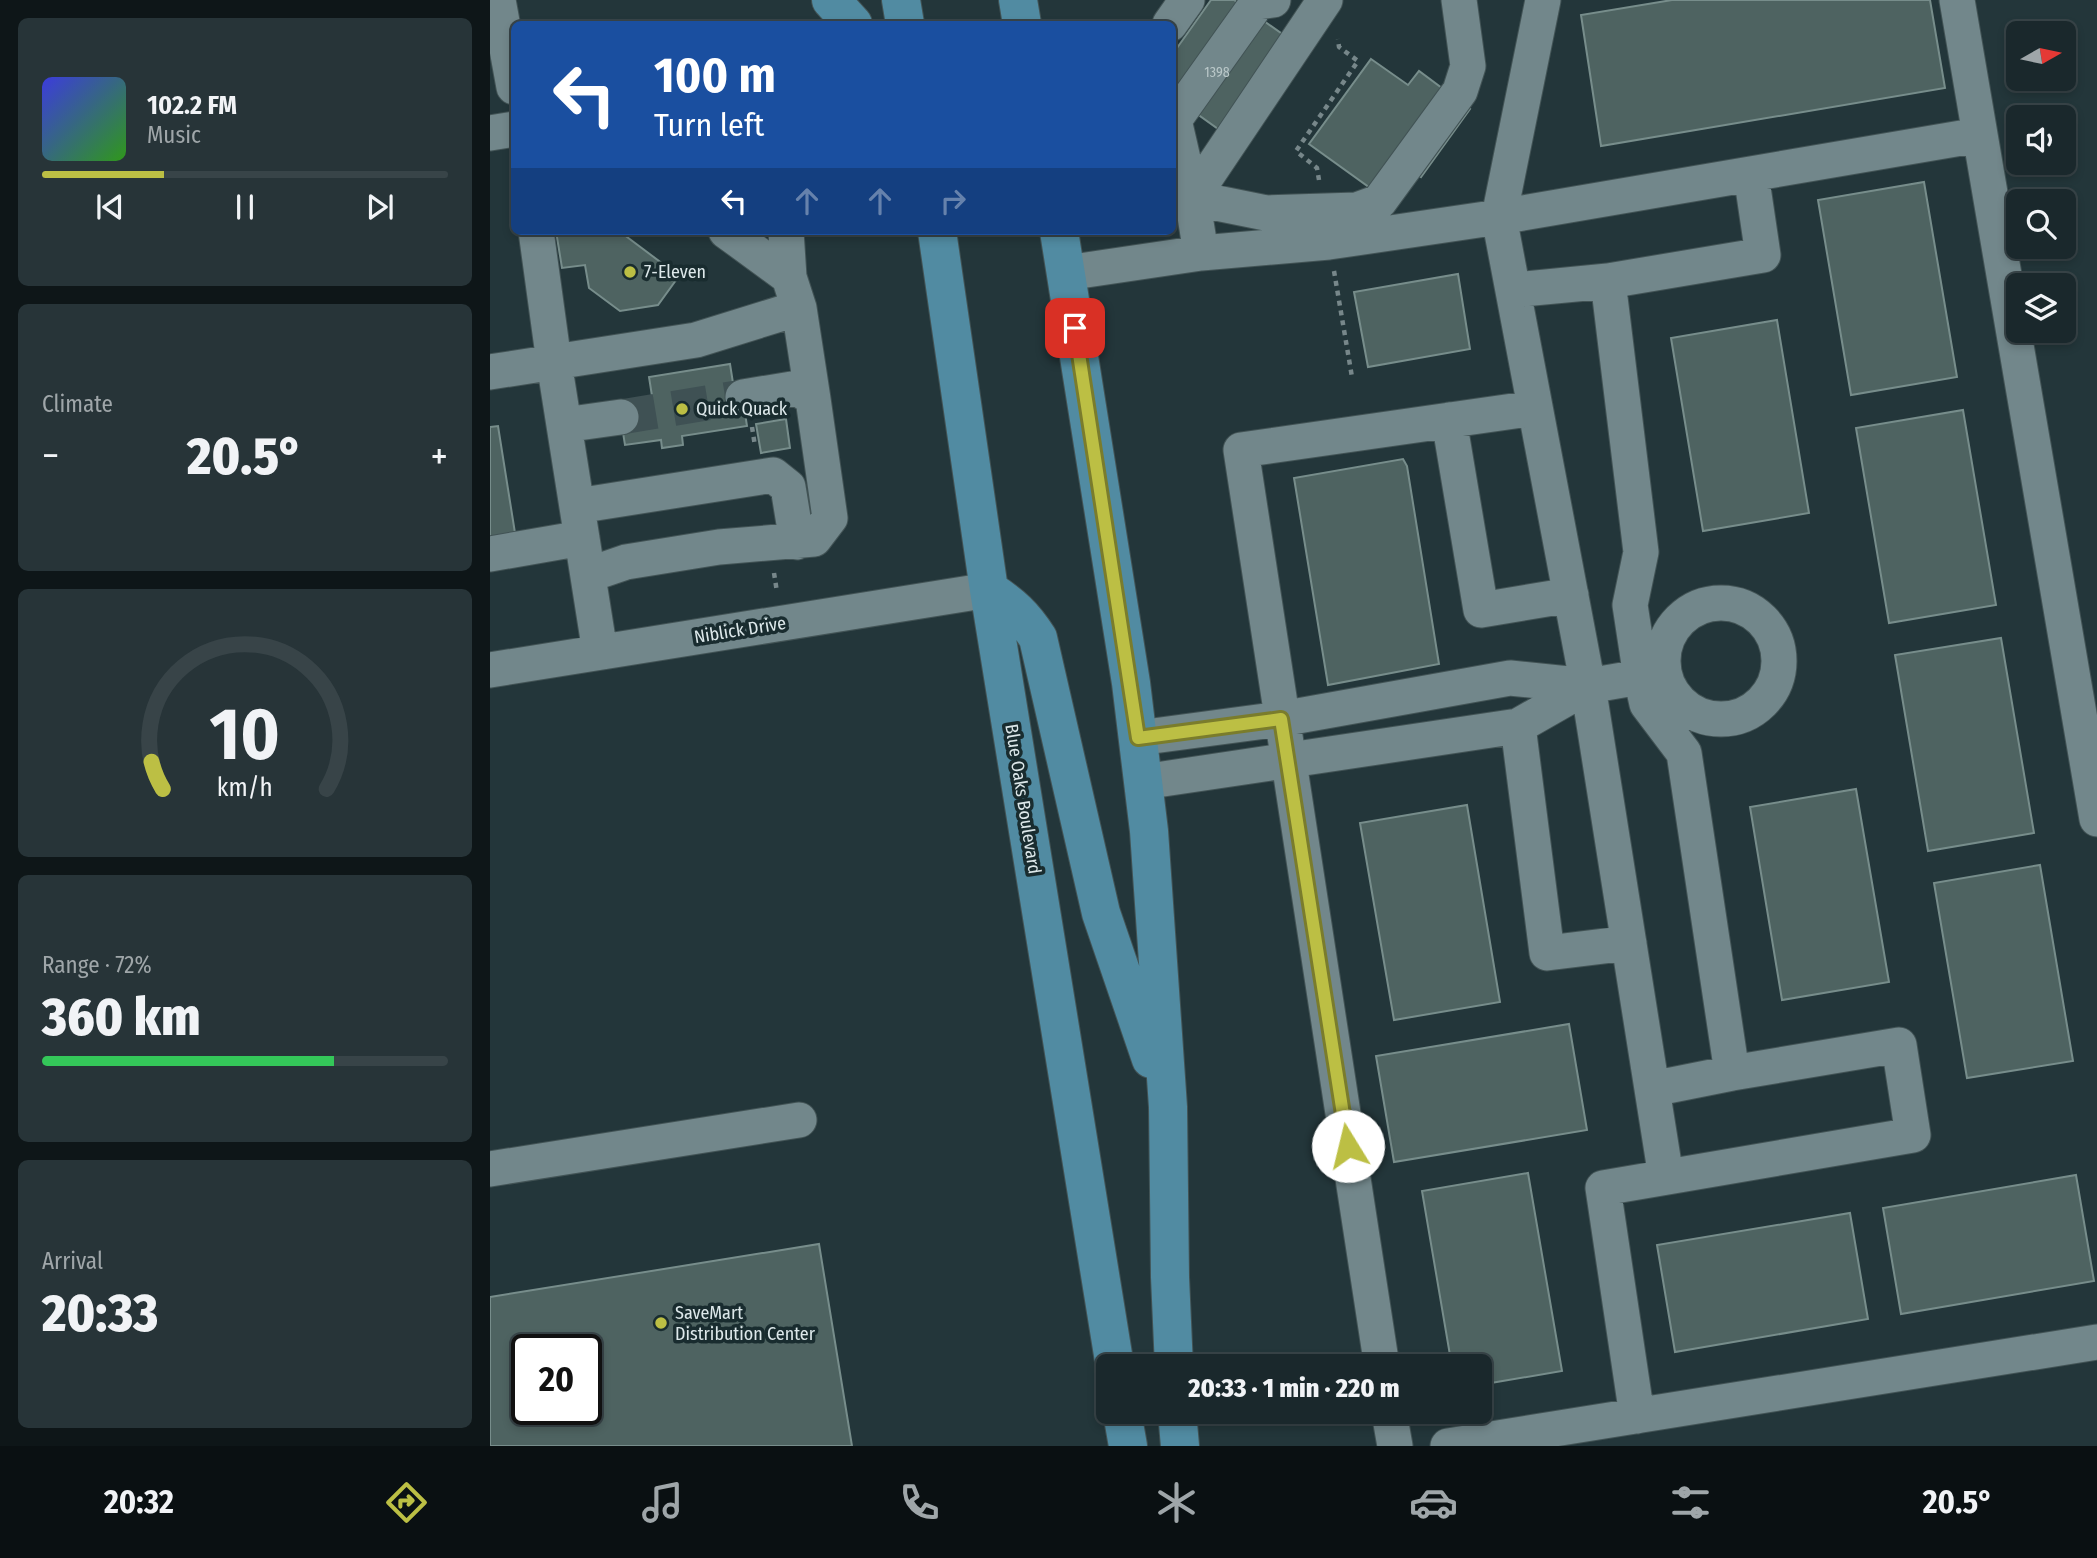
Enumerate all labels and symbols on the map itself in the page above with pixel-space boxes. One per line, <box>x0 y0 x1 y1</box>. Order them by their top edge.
north arrow <box>2006 21 2076 91</box>
house number: 1398 <box>1204 64 1230 81</box>
place label: 7-Eleven <box>644 261 706 283</box>
marker: 7-Eleven <box>622 264 638 280</box>
pin <box>1045 298 1105 358</box>
place label: Quick Quack <box>696 398 788 420</box>
marker: Quick Quack <box>674 401 690 417</box>
street label: Niblick Drive <box>692 612 788 648</box>
street label: Blue Oaks Boulevard <box>1000 722 1046 876</box>
position arrow <box>1311 1109 1385 1183</box>
place label: SaveMart Distribution Center <box>675 1302 816 1345</box>
marker: SaveMart Distribution Center <box>653 1315 669 1331</box>
speed limit sign: 20 <box>511 1334 602 1425</box>

